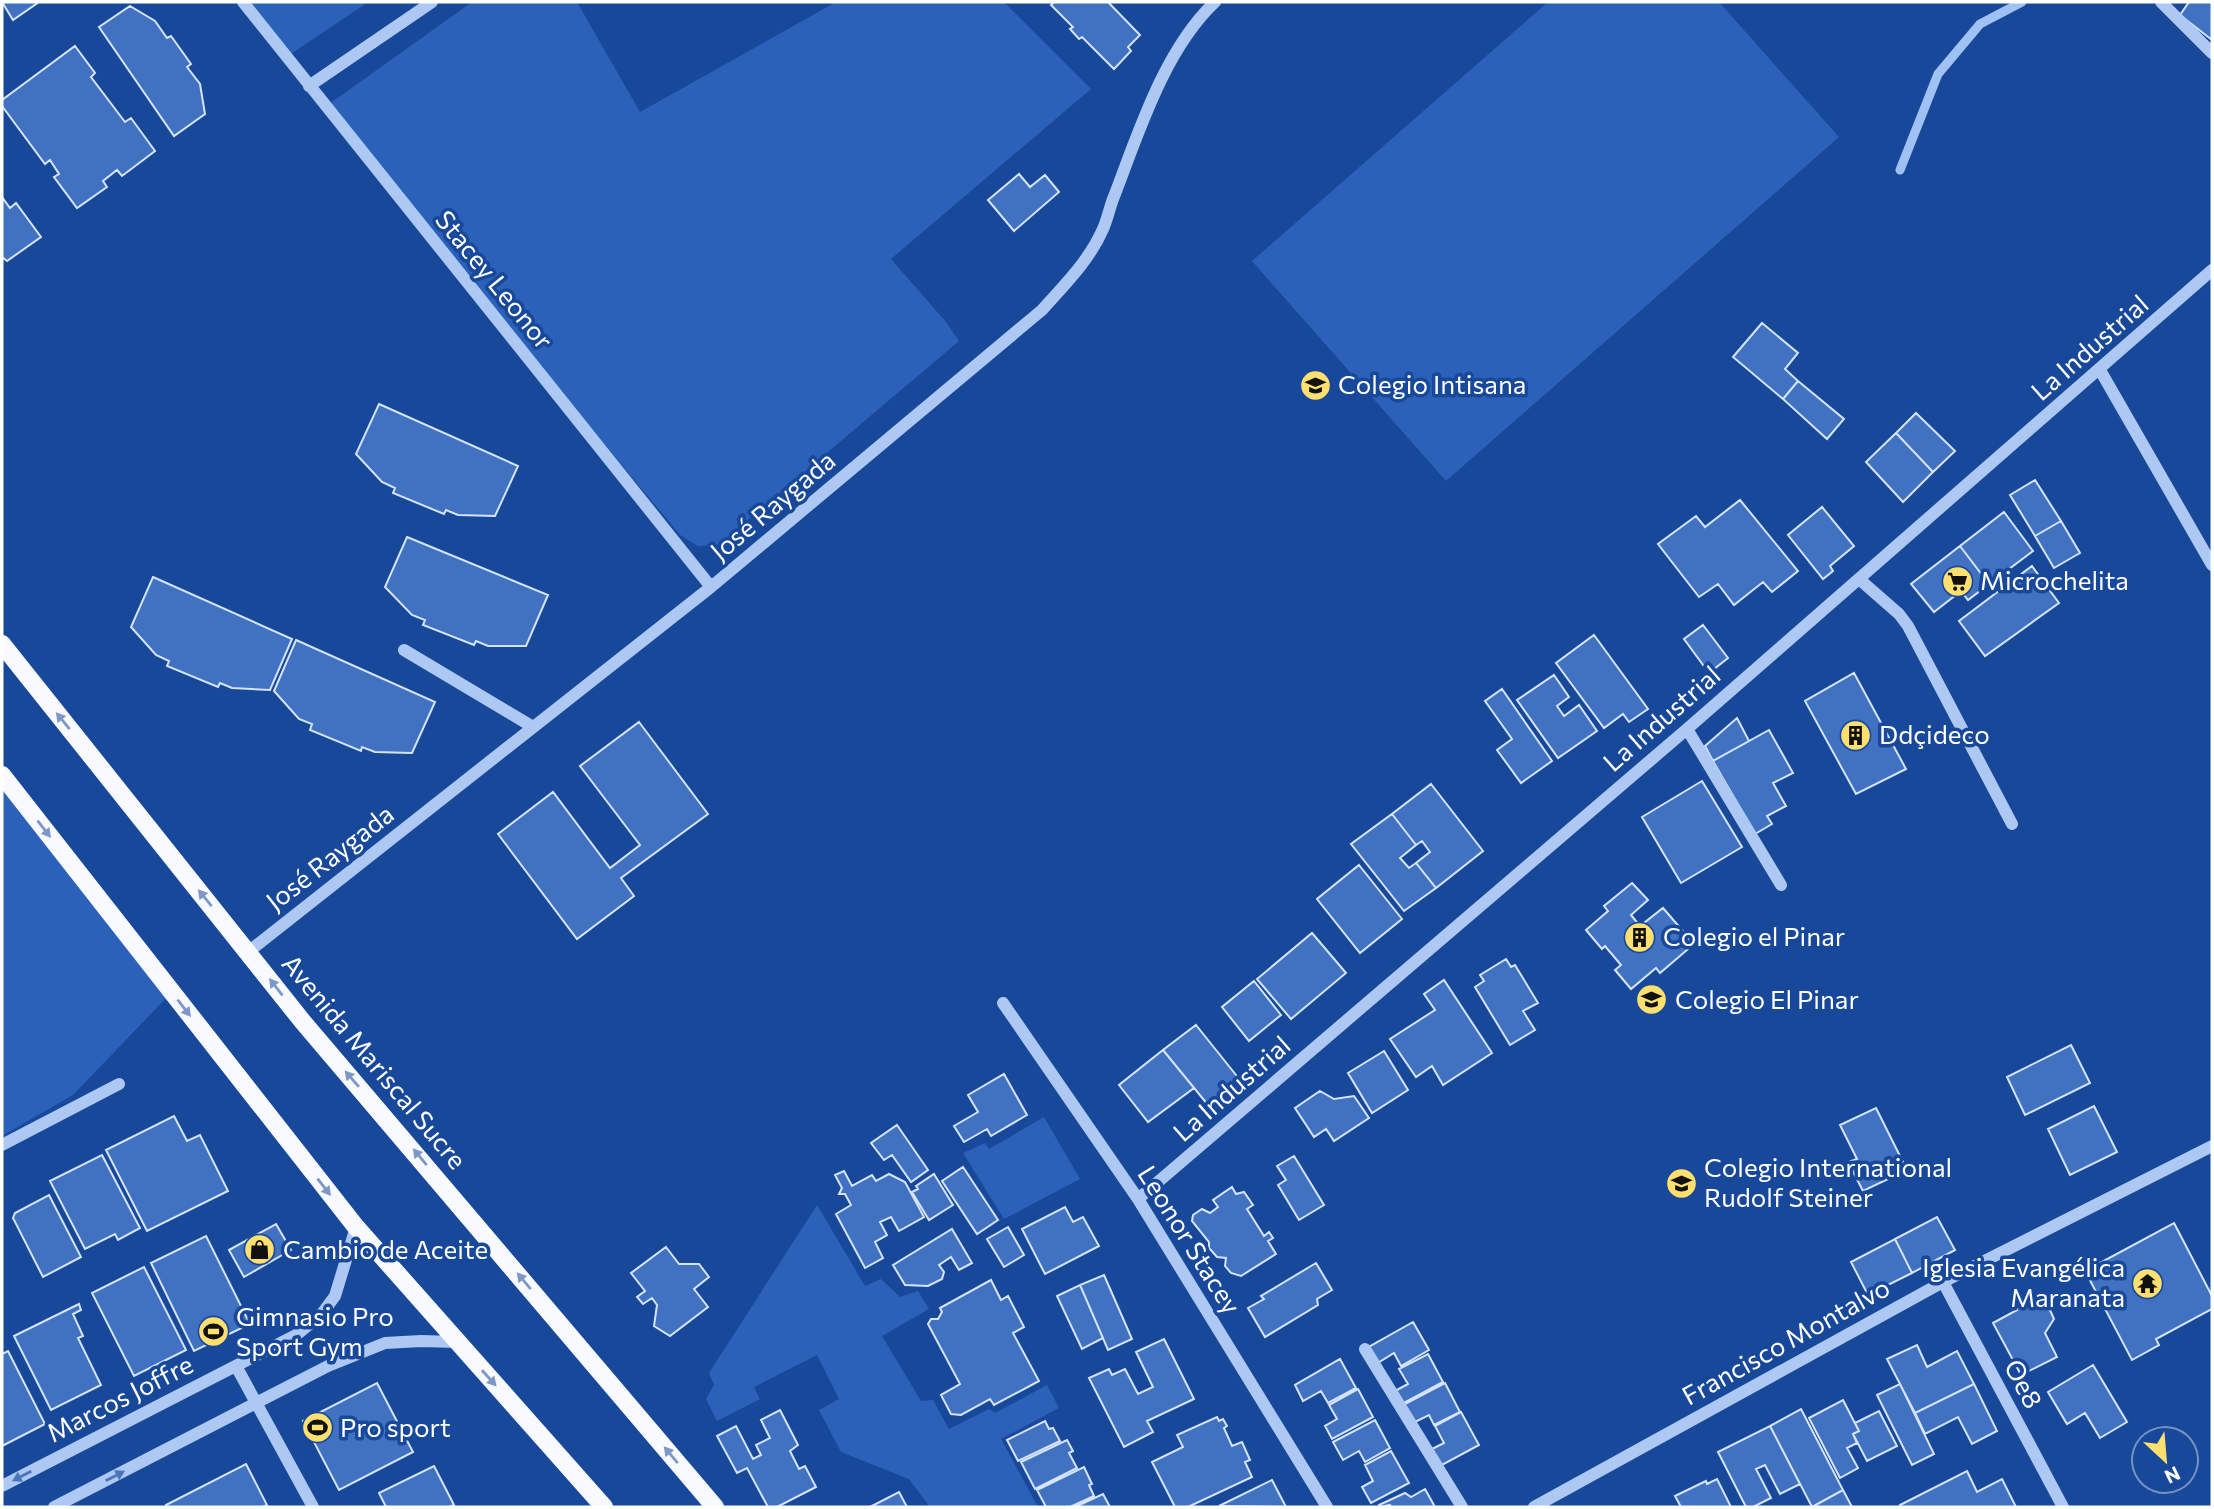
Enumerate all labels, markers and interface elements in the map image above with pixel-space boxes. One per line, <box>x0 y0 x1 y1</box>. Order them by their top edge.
street label: Stacey Leonor <box>430 204 560 354</box>
street label: La Industrial <box>2024 288 2154 406</box>
school or university icon: Colegio Intisana <box>1298 368 1332 402</box>
place label: Colegio Intisana <box>1338 368 1526 399</box>
street label: José Raygada <box>703 444 841 566</box>
supermarket icon: Microchelita <box>1940 564 1974 598</box>
place label: Microchelita <box>1980 564 2129 595</box>
street label: La Industrial <box>1596 659 1726 777</box>
one-way arrow <box>56 712 71 729</box>
building icon: Ddçideco <box>1839 718 1873 752</box>
place label: Ddçideco <box>1879 718 1990 749</box>
street label: José Raygada <box>259 797 399 916</box>
one-way arrow <box>36 819 51 837</box>
one-way arrow <box>198 890 213 907</box>
building icon: Colegio el Pinar <box>1623 920 1657 954</box>
place label: Colegio el Pinar <box>1663 920 1845 951</box>
street label: Avenida Mariscal Sucre <box>276 948 474 1174</box>
one-way arrow <box>269 978 283 996</box>
school or university icon: Colegio El Pinar <box>1635 983 1669 1017</box>
place label: Colegio El Pinar <box>1675 983 1859 1014</box>
one-way arrow <box>176 999 191 1017</box>
street label: La Industrial <box>1166 1029 1296 1147</box>
one-way arrow <box>344 1070 360 1088</box>
one-way arrow <box>413 1149 428 1166</box>
place label: Colegio International Rudolf Steiner <box>1704 1151 1952 1212</box>
street label: Leonor Stacey <box>1132 1159 1248 1319</box>
school or university icon: Colegio International Rudolf Steiner <box>1664 1166 1698 1200</box>
one-way arrow <box>317 1178 331 1196</box>
shop icon: Cambio de Aceite <box>243 1233 277 1267</box>
place label: Cambio de Aceite <box>283 1233 488 1264</box>
place label: Iglesia Evangélica Maranata <box>1922 1251 2125 1312</box>
temple icon: Iglesia Evangélica Maranata <box>2131 1266 2165 1300</box>
street label: Francisco Montalvo <box>1676 1271 1894 1411</box>
one-way arrow <box>516 1272 532 1290</box>
place label: Gimnasio Pro Sport Gym <box>236 1300 394 1361</box>
sports icon: Gimnasio Pro Sport Gym <box>196 1315 230 1349</box>
street label: Marcos Joffre <box>41 1348 197 1448</box>
street label: Oe8 <box>1999 1354 2050 1413</box>
one-way arrow <box>481 1369 497 1387</box>
sports icon: Pro sport <box>300 1411 334 1445</box>
place label: Pro sport <box>340 1411 451 1442</box>
north arrow <box>2130 1425 2200 1495</box>
one-way arrow <box>663 1446 679 1464</box>
text: N <box>2161 1462 2184 1489</box>
one-way arrow <box>11 1469 31 1481</box>
one-way arrow <box>105 1470 125 1482</box>

